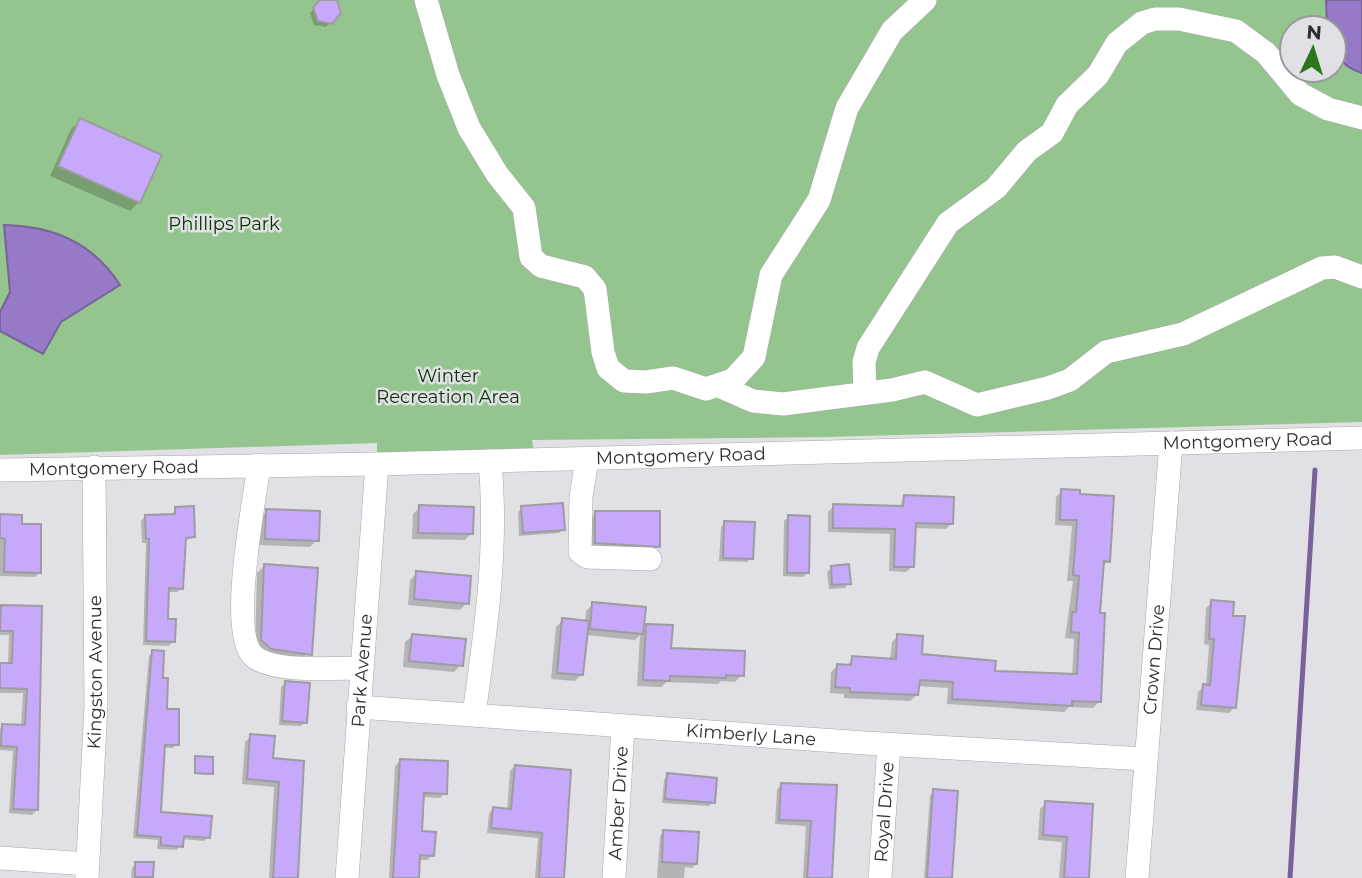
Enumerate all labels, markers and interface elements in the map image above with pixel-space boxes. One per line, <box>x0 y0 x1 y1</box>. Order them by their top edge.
north arrow <box>1278 14 1348 84</box>
text: N <box>1306 21 1323 45</box>
park label: Phillips Park <box>168 213 280 235</box>
park label: Winter Recreation Area <box>376 365 520 408</box>
street label: Montgomery Road <box>1162 428 1333 454</box>
street label: Montgomery Road <box>596 443 766 469</box>
street label: Montgomery Road <box>29 456 199 481</box>
street label: Kingston Avenue <box>83 595 107 750</box>
street label: Crown Drive <box>1139 604 1169 716</box>
street label: Park Avenue <box>347 613 377 728</box>
street label: Kimberly Lane <box>685 719 817 751</box>
street label: Amber Drive <box>604 745 633 861</box>
street label: Royal Drive <box>870 761 899 863</box>

